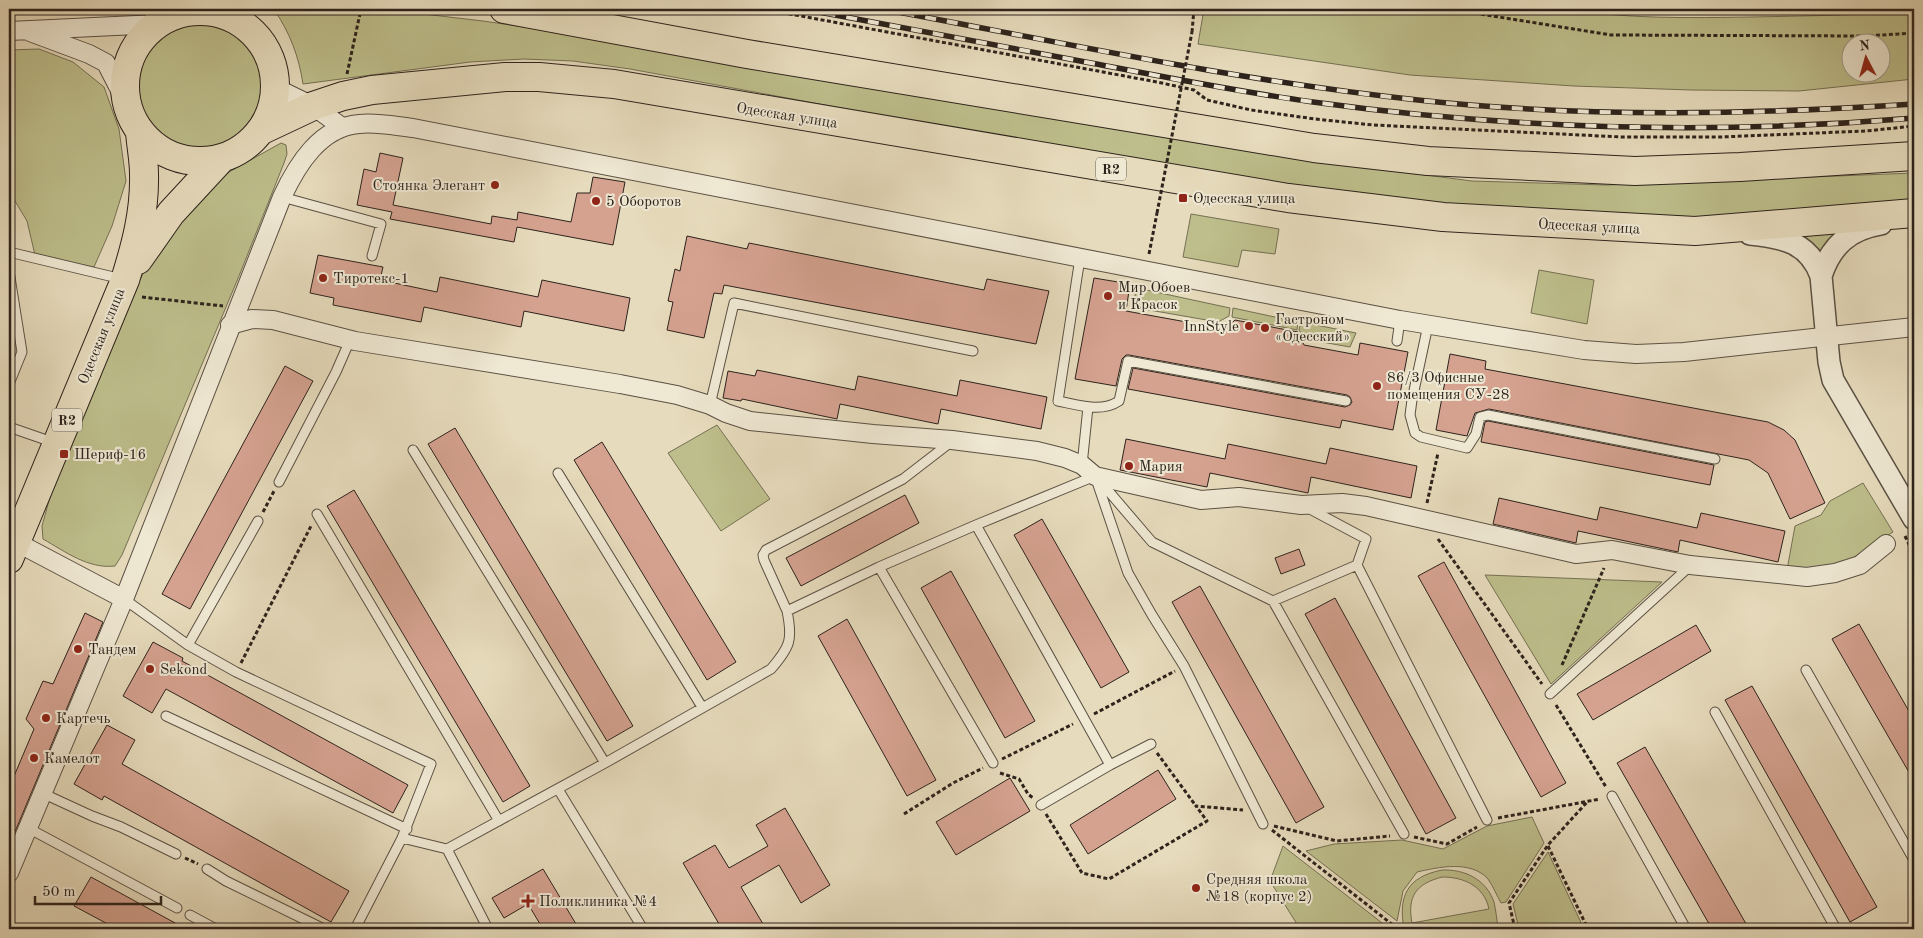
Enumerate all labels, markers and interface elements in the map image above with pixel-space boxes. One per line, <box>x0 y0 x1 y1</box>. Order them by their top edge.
north arrow <box>1840 32 1890 82</box>
text: N <box>1859 39 1871 54</box>
street label: Одесская улица <box>735 101 839 132</box>
road number: R2 <box>1096 157 1126 180</box>
place label: Стоянка Элегант <box>372 179 485 194</box>
marker: Стоянка Элегант <box>489 179 501 191</box>
marker: Одесская улица <box>1177 192 1189 204</box>
place label: Одесская улица <box>1193 192 1296 207</box>
marker: 5 Оборотов <box>590 195 602 207</box>
place label: 5 Оборотов <box>606 195 681 210</box>
street label: Одесская улица <box>1537 217 1641 238</box>
marker: Тиротекс-1 <box>317 272 329 284</box>
place label: Тиротекс-1 <box>333 272 409 287</box>
place label: Мир Обоев и Красок <box>1118 281 1190 313</box>
street label: Одесская улица <box>76 286 129 387</box>
marker: Мир Обоев и Красок <box>1102 290 1114 302</box>
place label: Гастроном «Одесский» <box>1275 313 1350 345</box>
place label: InnStyle <box>1183 320 1239 335</box>
marker: InnStyle <box>1243 320 1255 332</box>
marker: Гастроном «Одесский» <box>1259 322 1271 334</box>
place label: 86/3 Офисные помещения СУ-28 <box>1387 371 1509 403</box>
marker: 86/3 Офисные помещения СУ-28 <box>1371 380 1383 392</box>
road number: R2 <box>52 408 82 432</box>
marker: Шериф-16 <box>58 448 70 460</box>
place label: Шериф-16 <box>74 448 146 463</box>
marker: Мария <box>1123 460 1135 472</box>
place label: Мария <box>1139 460 1183 475</box>
marker: Тандем <box>72 643 84 655</box>
place label: Тандем <box>88 643 137 658</box>
marker: Sekond <box>144 663 156 675</box>
place label: Sekond <box>160 663 208 678</box>
marker: Картечь <box>40 712 52 724</box>
place label: Картечь <box>56 712 111 727</box>
marker: Камелот <box>28 752 40 764</box>
place label: Камелот <box>44 752 100 767</box>
scale bar <box>35 873 161 905</box>
place label: Средняя школа №18 (корпус 2) <box>1206 873 1312 905</box>
marker: Средняя школа №18 (корпус 2) <box>1190 882 1202 894</box>
text: 50 m <box>42 885 76 900</box>
marker: Поликлиника №4 <box>521 894 535 908</box>
place label: Поликлиника №4 <box>539 895 657 910</box>

